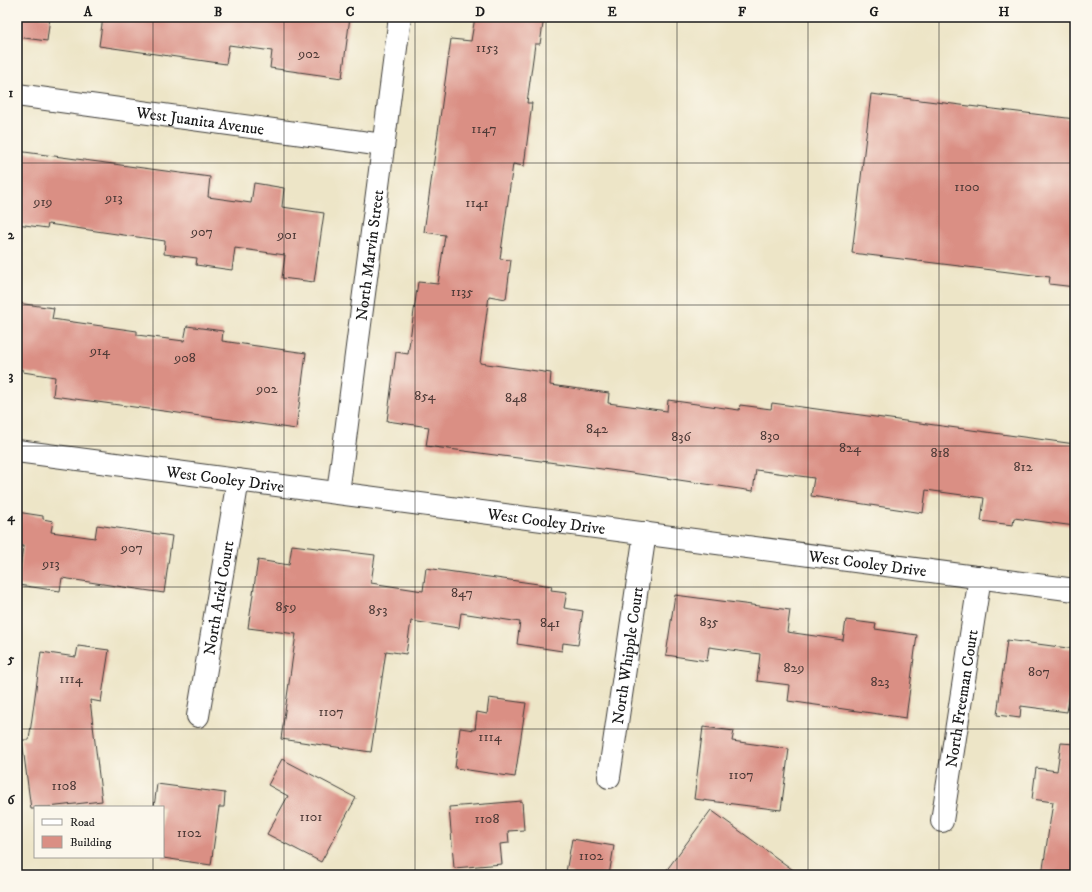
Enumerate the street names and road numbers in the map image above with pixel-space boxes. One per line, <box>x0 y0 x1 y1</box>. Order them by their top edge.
street label: West Juanita Avenue <box>134 102 266 140</box>
street label: North Marvin Street <box>352 188 388 322</box>
street label: West Cooley Drive <box>164 462 286 497</box>
street label: West Cooley Drive <box>485 504 607 539</box>
street label: North Ariel Court <box>200 539 239 657</box>
street label: West Cooley Drive <box>806 546 928 581</box>
street label: North Whipple Court <box>608 585 648 726</box>
street label: North Freeman Court <box>941 628 983 769</box>

